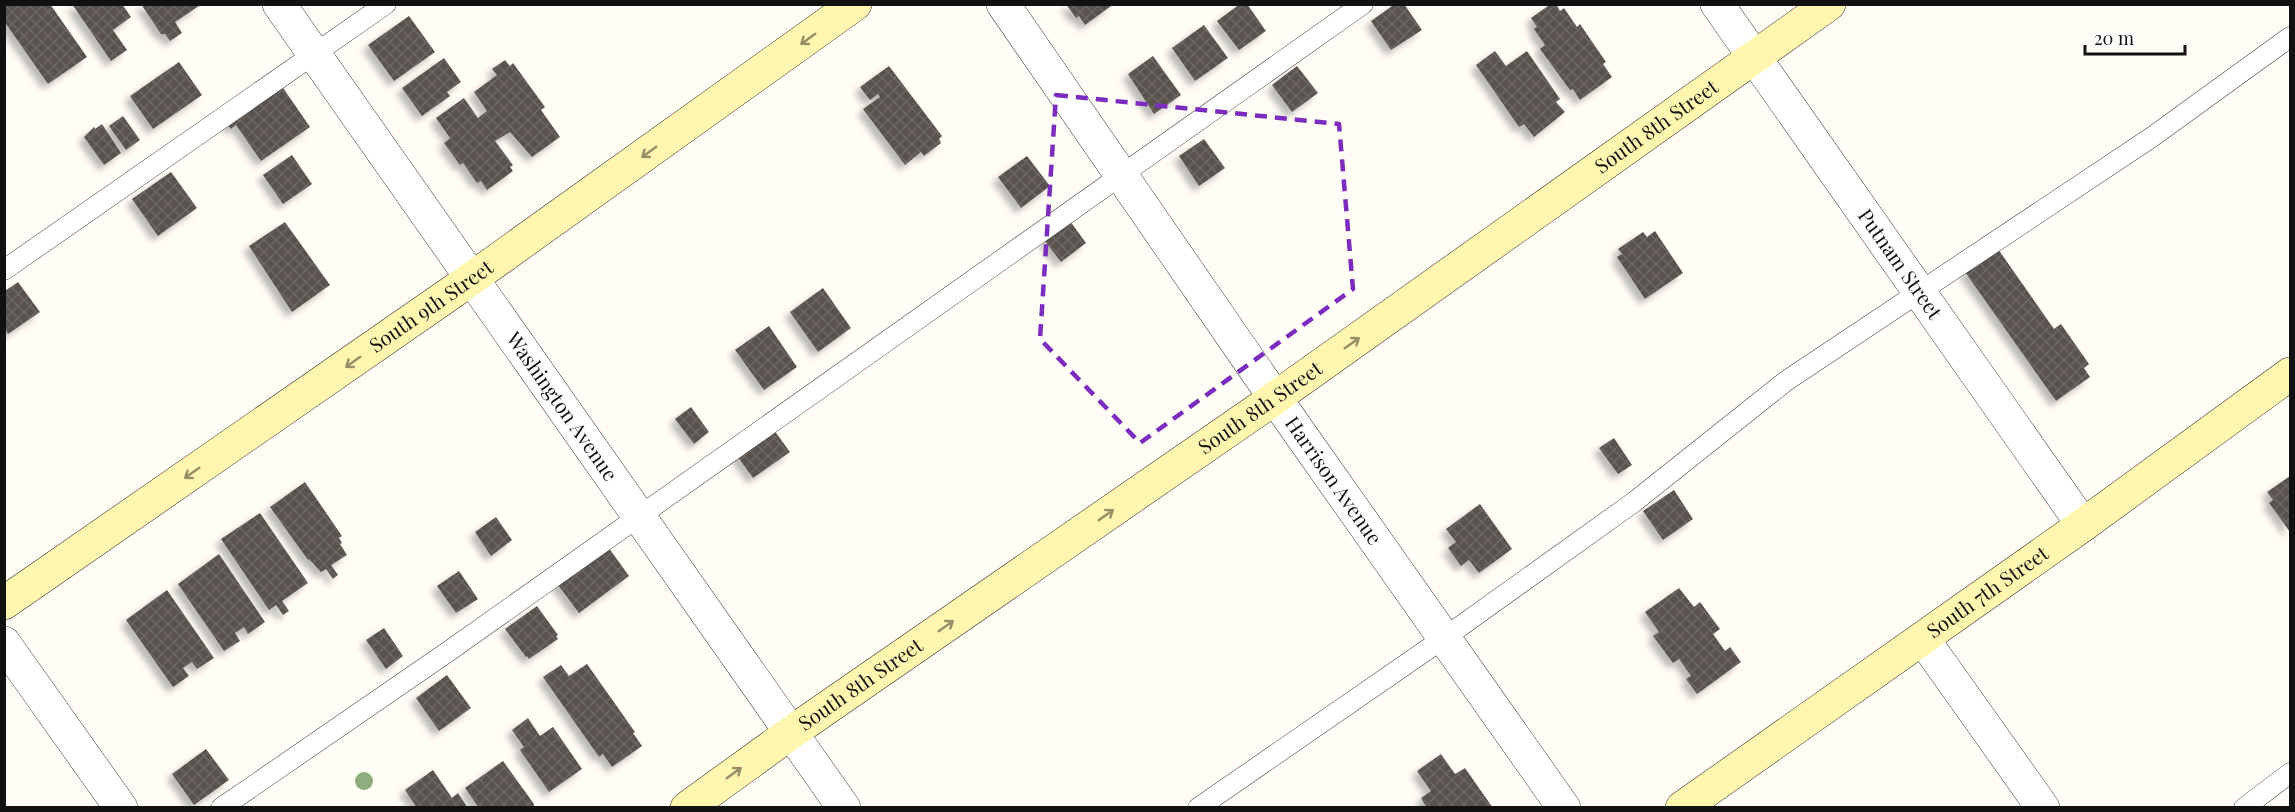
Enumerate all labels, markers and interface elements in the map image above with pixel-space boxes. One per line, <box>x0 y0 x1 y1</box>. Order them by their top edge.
scale bar <box>2085 18 2186 56</box>
text: 20 m <box>2094 26 2134 50</box>
one-way arrow <box>800 32 816 45</box>
street label: South 8th Street <box>1589 72 1723 179</box>
one-way arrow <box>641 146 658 158</box>
street label: Putnam Street <box>1853 203 1950 325</box>
street label: South 9th Street <box>363 252 498 358</box>
street label: Washington Avenue <box>501 325 625 486</box>
one-way arrow <box>1344 337 1360 349</box>
street label: South 8th Street <box>1192 354 1327 459</box>
one-way arrow <box>345 356 361 368</box>
street label: Harrison Avenue <box>1280 410 1389 549</box>
one-way arrow <box>185 467 201 479</box>
one-way arrow <box>1098 509 1114 521</box>
street label: South 7th Street <box>1921 538 2054 643</box>
one-way arrow <box>937 620 953 632</box>
street label: South 8th Street <box>792 630 928 736</box>
one-way arrow <box>726 767 742 780</box>

